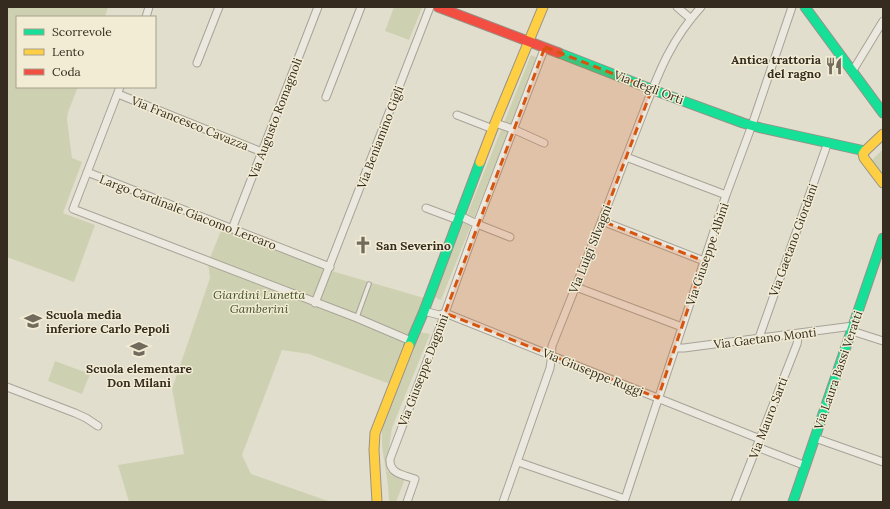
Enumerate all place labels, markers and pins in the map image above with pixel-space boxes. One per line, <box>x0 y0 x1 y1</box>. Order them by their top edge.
place label: Antica trattoria del ragno <box>731 52 822 81</box>
restaurant icon: Antica trattoria del ragno <box>824 56 844 76</box>
church icon: San Severino <box>353 235 373 255</box>
place label: San Severino <box>376 238 451 253</box>
place label: Scuola media inferiore Carlo Pepoli <box>46 307 170 336</box>
school or university icon: Scuola media inferiore Carlo Pepoli <box>23 311 43 331</box>
school or university icon: Scuola elementare Don Milani <box>129 339 149 359</box>
place label: Scuola elementare Don Milani <box>86 361 192 390</box>

